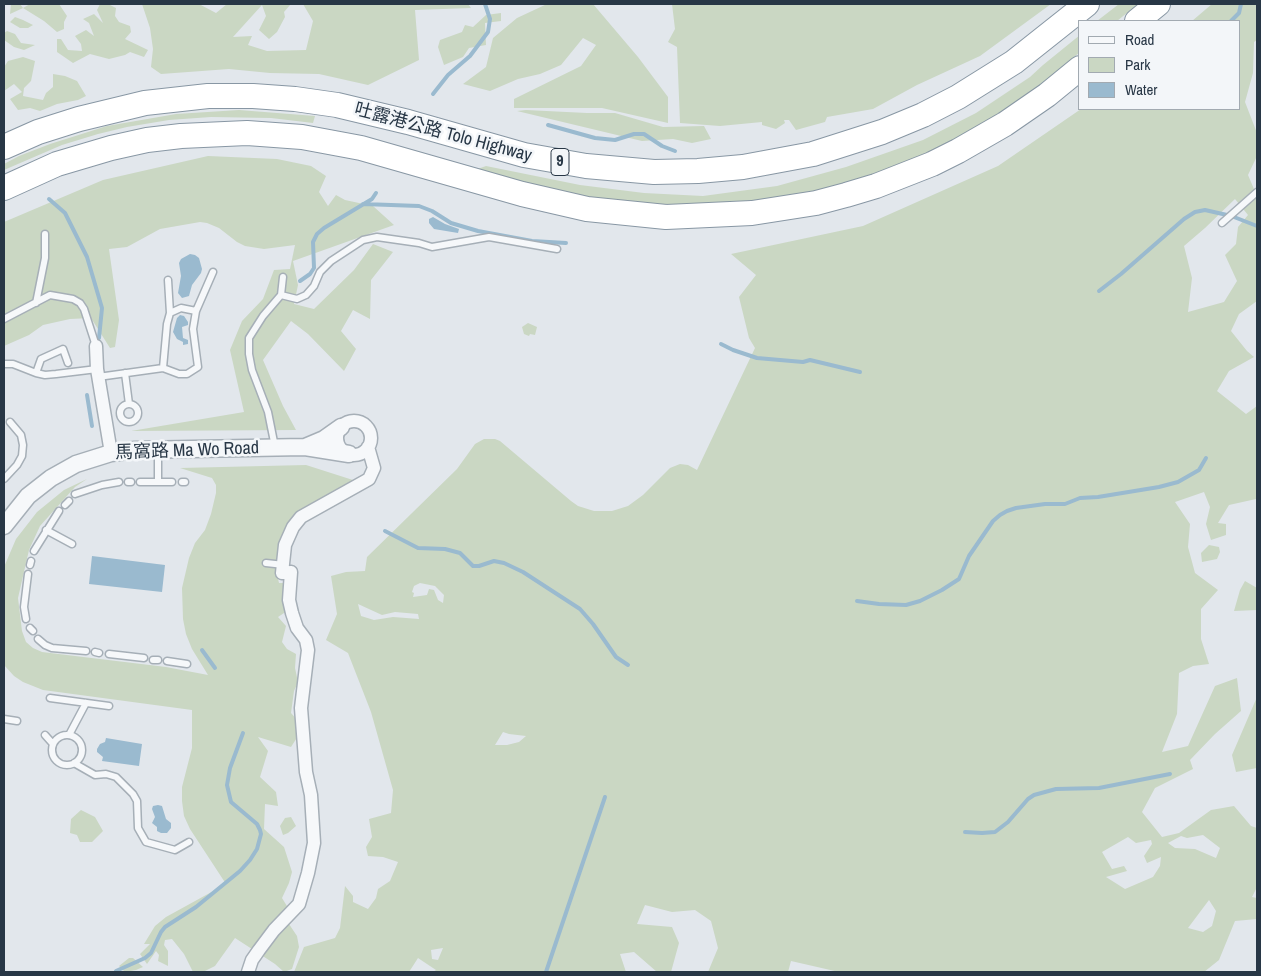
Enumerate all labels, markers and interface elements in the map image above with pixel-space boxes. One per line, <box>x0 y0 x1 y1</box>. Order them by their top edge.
legend <box>1078 20 1241 110</box>
text: Road <box>1125 29 1154 50</box>
text: Park <box>1125 54 1150 75</box>
text: Water <box>1125 79 1157 100</box>
street label: 吐露港公路 Tolo Highway <box>352 99 534 167</box>
road number: 9 <box>551 148 569 176</box>
street label: 馬窩路 Ma Wo Road <box>115 438 259 464</box>

